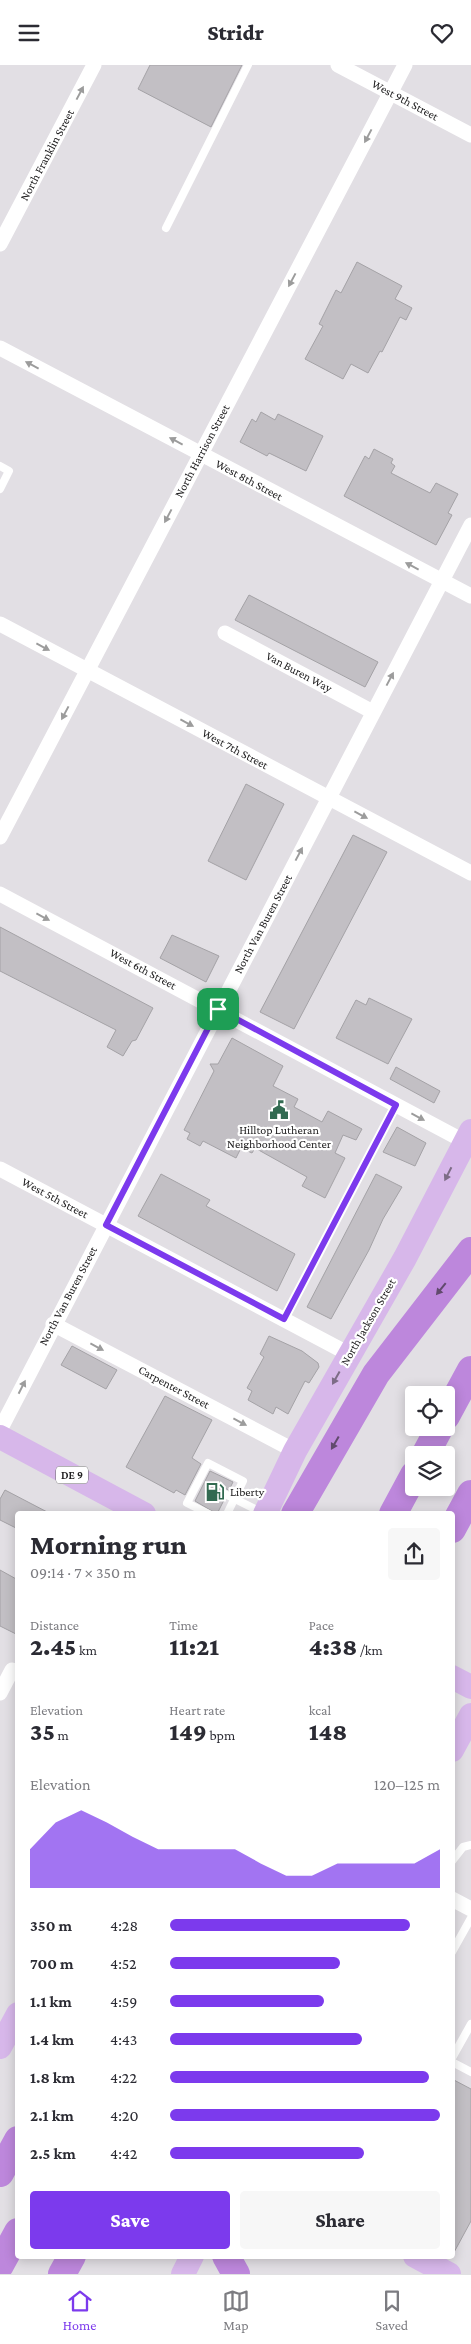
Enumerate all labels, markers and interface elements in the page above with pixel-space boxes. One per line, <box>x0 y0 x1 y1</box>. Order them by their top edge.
icon: menu <box>15 19 43 47</box>
icon: heart <box>428 19 456 47</box>
text: Stridr <box>207 20 264 45</box>
street label: West 9th Street <box>369 77 442 124</box>
one-way arrow <box>75 86 84 99</box>
street label: North Franklin Street <box>17 106 77 203</box>
one-way arrow <box>363 129 372 142</box>
one-way arrow <box>288 272 296 287</box>
one-way arrow <box>25 361 39 369</box>
street label: North Harrison Street <box>172 401 233 500</box>
one-way arrow <box>168 437 183 445</box>
street label: West 8th Street <box>213 456 286 504</box>
one-way arrow <box>164 509 172 524</box>
one-way arrow <box>406 561 419 570</box>
one-way arrow <box>36 643 50 651</box>
street label: Van Buren Way <box>263 649 335 696</box>
one-way arrow <box>386 672 394 687</box>
one-way arrow <box>61 706 69 721</box>
one-way arrow <box>179 719 194 727</box>
street label: West 7th Street <box>199 726 271 773</box>
one-way arrow <box>354 811 368 819</box>
one-way arrow <box>295 847 303 862</box>
street label: North Van Buren Street <box>231 871 296 976</box>
one-way arrow <box>36 913 50 921</box>
street label: West 6th Street <box>107 946 180 993</box>
pin <box>197 988 239 1030</box>
icon: arrive <box>204 995 232 1023</box>
public building icon: Hilltop Lutheran Neighborhood Center <box>268 1099 290 1121</box>
one-way arrow <box>411 1113 425 1121</box>
place label: Hilltop Lutheran Neighborhood Center <box>227 1123 332 1151</box>
one-way arrow <box>444 1167 452 1182</box>
street label: West 5th Street <box>19 1175 91 1222</box>
street label: North Van Buren Street <box>36 1243 101 1348</box>
street label: North Jackson Street <box>337 1275 399 1368</box>
one-way arrow <box>435 1282 446 1295</box>
one-way arrow <box>89 1343 104 1351</box>
street label: Carpenter Street <box>136 1362 213 1412</box>
one-way arrow <box>332 1370 340 1385</box>
one-way arrow <box>18 1379 26 1394</box>
map controls <box>405 1386 455 1496</box>
button: locate <box>405 1386 455 1436</box>
one-way arrow <box>233 1418 248 1426</box>
one-way arrow <box>331 1435 339 1450</box>
button: layers <box>405 1446 455 1496</box>
road number: DE 9 <box>56 1467 88 1483</box>
fuel station icon: Liberty <box>204 1481 226 1503</box>
place label: Liberty <box>230 1485 265 1499</box>
button: share <box>388 1528 440 1580</box>
text: Morning run <box>30 1529 187 1560</box>
text: 09:14 · 7 × 350 m <box>30 1564 136 1581</box>
text: Distance <box>30 1617 79 1633</box>
text: Time <box>169 1617 198 1633</box>
text: Pace <box>309 1617 334 1633</box>
text: 2.45 <box>30 1633 76 1660</box>
text: 11:21 <box>169 1633 219 1660</box>
text: 4:38 <box>309 1633 357 1660</box>
text: km <box>76 1642 97 1658</box>
text: /km <box>357 1642 383 1658</box>
text: Elevation <box>30 1702 83 1718</box>
text: Heart rate <box>169 1702 225 1718</box>
text: kcal <box>309 1702 331 1718</box>
text: 35 <box>30 1718 55 1745</box>
text: 149 <box>169 1718 207 1745</box>
text: 148 <box>309 1718 347 1745</box>
text: m <box>55 1727 69 1743</box>
text: bpm <box>207 1727 235 1743</box>
text: Elevation <box>30 1776 91 1793</box>
text: 120–125 m <box>374 1776 440 1793</box>
text: 350 m <box>30 1917 72 1934</box>
text: 4:28 <box>110 1917 138 1934</box>
text: 700 m <box>30 1955 74 1972</box>
text: 4:52 <box>110 1955 137 1972</box>
text: 1.1 km <box>30 1993 72 2010</box>
text: 4:59 <box>110 1993 137 2010</box>
text: 1.4 km <box>30 2031 74 2048</box>
text: 4:43 <box>110 2031 137 2048</box>
text: 1.8 km <box>30 2069 75 2086</box>
text: 4:22 <box>110 2069 137 2086</box>
text: 2.1 km <box>30 2107 74 2124</box>
text: 4:20 <box>110 2107 139 2124</box>
text: 2.5 km <box>30 2145 76 2162</box>
text: 4:42 <box>110 2145 137 2162</box>
button: Save <box>30 2191 230 2249</box>
button: Share <box>240 2191 440 2249</box>
tab: Home <box>63 2287 96 2333</box>
tab: Map <box>222 2287 250 2333</box>
tab: Saved <box>375 2287 408 2333</box>

